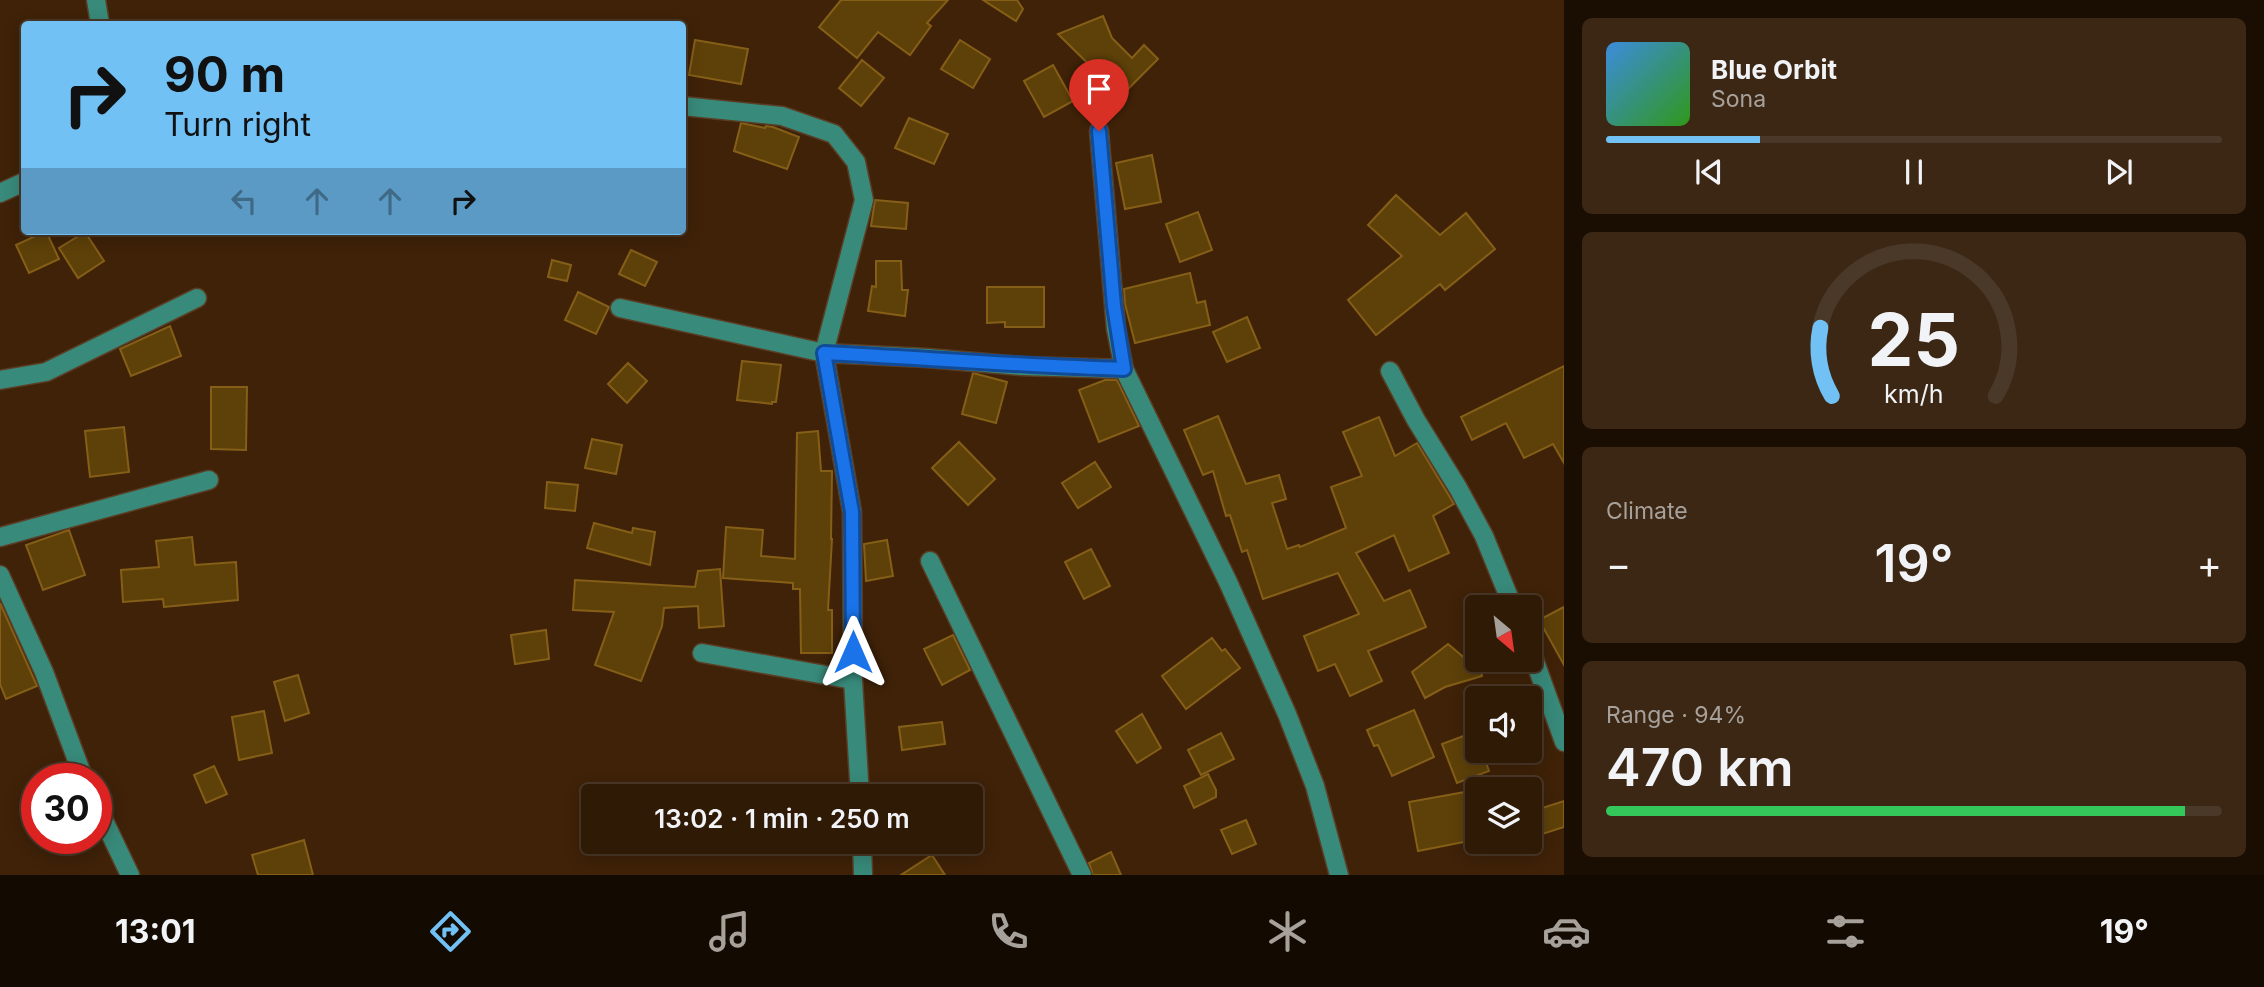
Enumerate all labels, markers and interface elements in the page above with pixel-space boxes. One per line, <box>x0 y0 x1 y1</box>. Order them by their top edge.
text: 90 m <box>164 45 285 104</box>
icon: right <box>49 49 140 140</box>
text: Blue Orbit <box>1711 54 1837 85</box>
pin <box>1069 59 1129 131</box>
icon: arrive <box>1080 70 1118 108</box>
text: Sona <box>1711 85 1766 113</box>
text: Turn right <box>164 105 311 144</box>
icon: previous <box>1690 153 1728 191</box>
icon: pause <box>1895 153 1933 191</box>
icon: next <box>2100 153 2138 191</box>
icon: left <box>225 182 263 220</box>
icon: ahead <box>298 182 336 220</box>
icon: ahead <box>371 182 409 220</box>
icon: right <box>444 182 482 220</box>
text: 25 <box>1868 296 1960 385</box>
text: km/h <box>1884 379 1944 409</box>
text: Climate <box>1606 497 1688 525</box>
text: 19° <box>1874 532 1954 595</box>
text: − <box>1606 541 1631 587</box>
text: + <box>2197 541 2222 587</box>
north arrow <box>1465 595 1542 672</box>
map controls <box>1465 595 1542 854</box>
position arrow <box>816 615 890 689</box>
button: sound <box>1465 686 1542 763</box>
text: Range · 94% <box>1606 701 1746 729</box>
text: 470 km <box>1606 736 1794 799</box>
speed limit sign: 30 <box>21 763 112 854</box>
button: layers <box>1465 777 1542 854</box>
text: 13:02 · 1 min · 250 m <box>654 803 910 834</box>
icon: directions <box>426 907 475 956</box>
icon: music <box>705 907 754 956</box>
icon: phone <box>984 907 1033 956</box>
icon: climate <box>1263 907 1312 956</box>
icon: car <box>1542 907 1591 956</box>
icon: filters <box>1821 907 1870 956</box>
text: 13:01 <box>115 912 196 951</box>
text: 19° <box>2100 912 2149 951</box>

